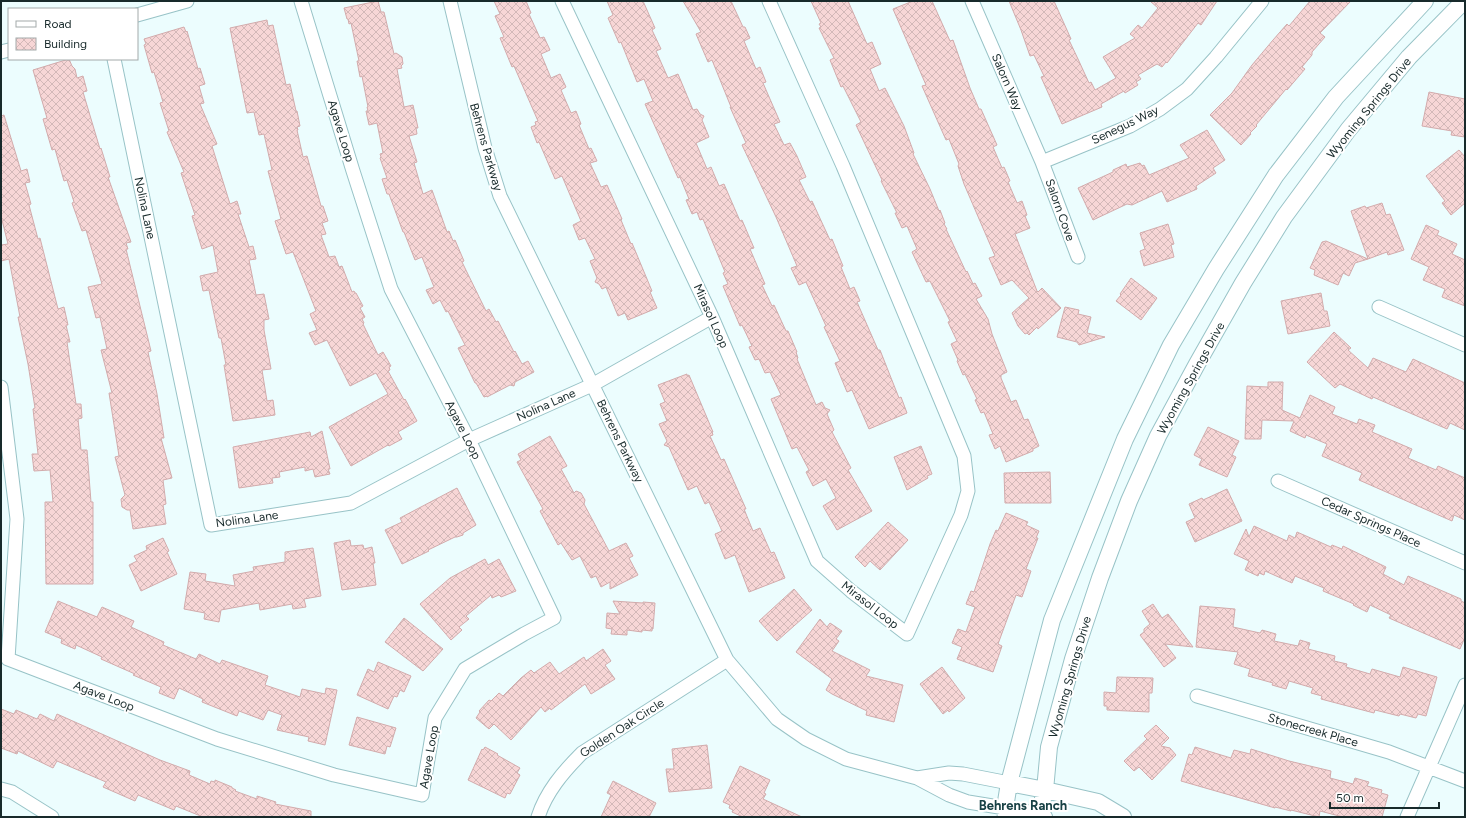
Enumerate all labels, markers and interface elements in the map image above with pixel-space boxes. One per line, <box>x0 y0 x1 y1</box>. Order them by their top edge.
legend <box>8 8 138 60</box>
text: Road <box>44 17 72 31</box>
text: Building <box>44 37 87 51</box>
street label: Salorn Way <box>989 52 1025 113</box>
street label: Wyoming Springs Drive <box>1324 54 1414 161</box>
street label: Agave Loop <box>325 98 357 164</box>
street label: Behrens Parkway <box>467 101 505 193</box>
street label: Senegus Way <box>1089 102 1161 147</box>
street label: Nolina Lane <box>132 176 158 241</box>
street label: Salorn Cove <box>1042 177 1078 243</box>
street label: Mirasol Loop <box>691 282 731 350</box>
street label: Wyoming Springs Drive <box>1154 319 1228 436</box>
street label: Nolina Lane <box>514 386 578 424</box>
street label: Behrens Parkway <box>594 397 647 486</box>
street label: Agave Loop <box>442 398 484 462</box>
street label: Cedar Springs Place <box>1319 494 1423 550</box>
street label: Nolina Lane <box>215 508 280 530</box>
street label: Mirasol Loop <box>839 578 901 632</box>
street label: Wyoming Springs Drive <box>1046 614 1094 739</box>
street label: Agave Loop <box>72 678 136 714</box>
street label: Golden Oak Circle <box>577 695 667 760</box>
street label: Stonecreek Place <box>1266 710 1360 750</box>
street label: Agave Loop <box>417 724 441 790</box>
scale bar <box>1330 784 1439 810</box>
text: 50 m <box>1336 791 1364 805</box>
district label: Behrens Ranch <box>979 798 1067 813</box>

